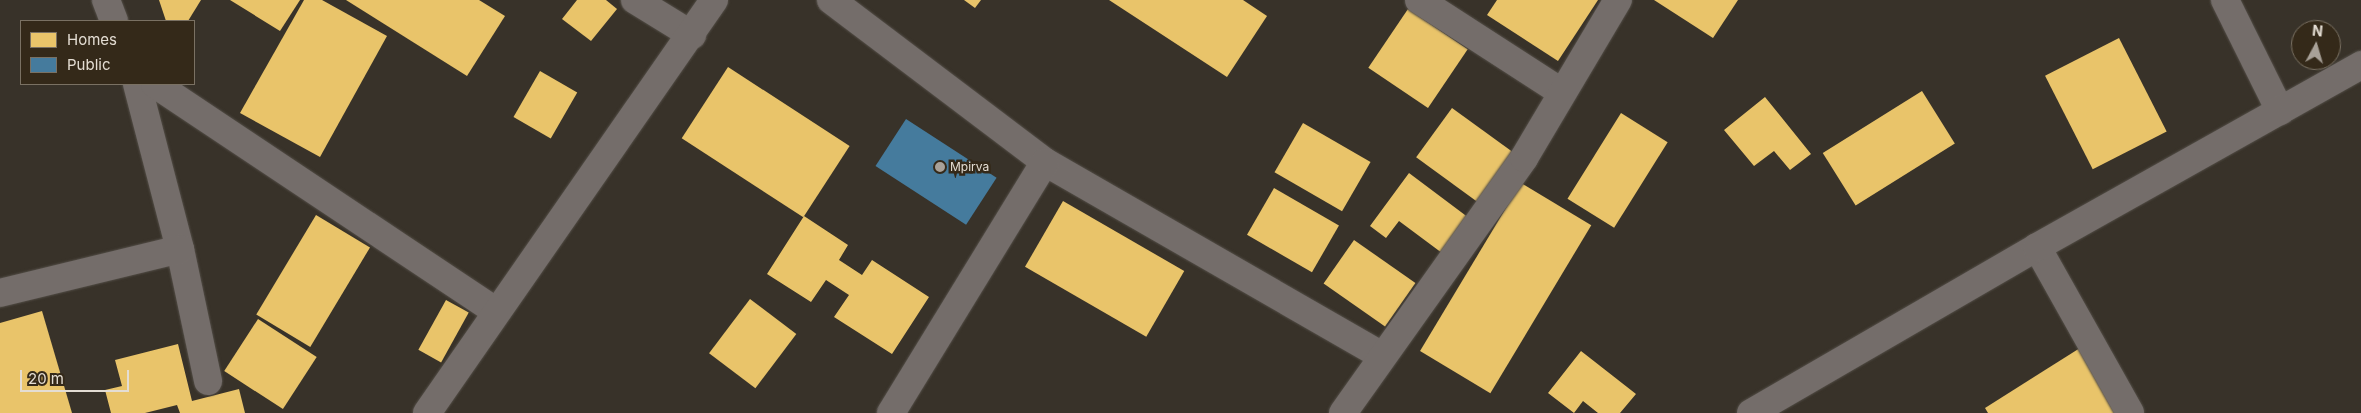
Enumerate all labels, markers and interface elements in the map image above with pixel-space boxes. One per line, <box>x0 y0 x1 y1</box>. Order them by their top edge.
legend <box>20 20 195 85</box>
north arrow <box>2291 20 2341 70</box>
text: N <box>2311 22 2324 40</box>
text: Homes <box>67 30 117 49</box>
text: Public <box>67 55 110 74</box>
place label: Mpirva <box>950 160 989 174</box>
marker: Mpirva <box>934 161 946 173</box>
scale bar <box>22 360 131 392</box>
text: 20 m <box>28 369 64 388</box>

